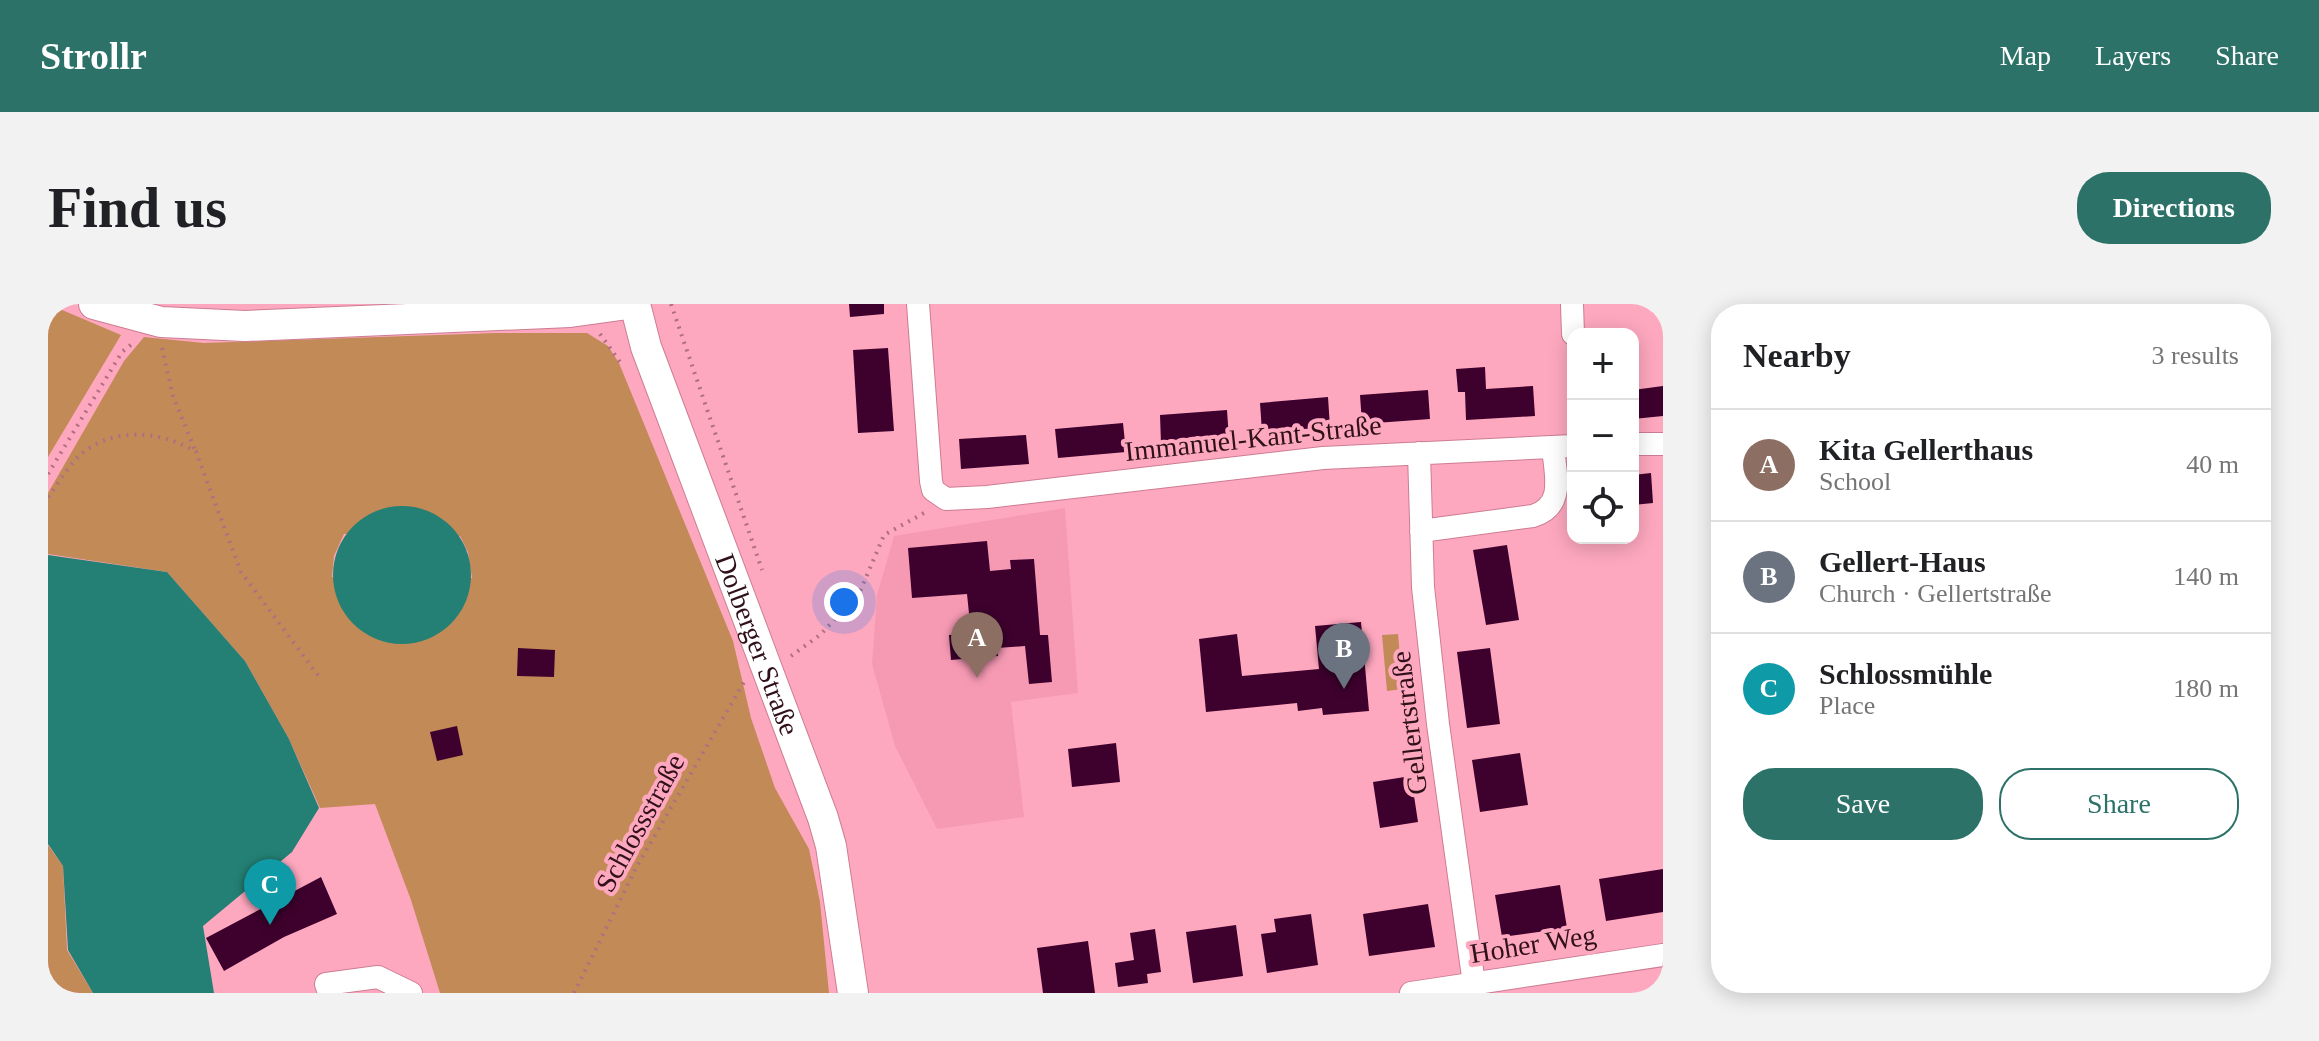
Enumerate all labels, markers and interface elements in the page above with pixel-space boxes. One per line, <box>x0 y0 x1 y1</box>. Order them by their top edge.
text: Strollr <box>40 35 147 77</box>
text: Map <box>2000 40 2051 71</box>
text: Layers <box>2095 40 2171 71</box>
text: Share <box>2215 40 2279 71</box>
button: Directions <box>2077 172 2271 244</box>
text: Find us <box>48 177 227 239</box>
map controls <box>1567 328 1639 544</box>
button: + <box>1567 328 1639 400</box>
text: Nearby <box>1743 337 1851 374</box>
text: 3 results <box>2152 341 2239 370</box>
button: − <box>1567 400 1639 472</box>
street label: Immanuel-Kant-Straße <box>1123 409 1383 467</box>
text: Kita Gellerthaus <box>1819 433 2033 466</box>
text: A <box>1760 450 1778 479</box>
text: 40 m <box>2186 450 2239 479</box>
text: School <box>1819 467 1891 496</box>
button: locate <box>1567 472 1639 544</box>
text: Gellert-Haus <box>1819 545 1986 578</box>
street label: Dolberger Straße <box>710 549 806 739</box>
text: B <box>1760 562 1778 591</box>
text: 140 m <box>2173 562 2239 591</box>
text: Church · Gellertstraße <box>1819 579 2051 608</box>
your location <box>824 582 864 622</box>
pin: A <box>951 612 1003 678</box>
pin: B <box>1318 623 1370 689</box>
street label: Gellertstraße <box>1385 649 1433 797</box>
text: Schlossmühle <box>1819 657 1992 690</box>
text: C <box>1760 674 1778 703</box>
text: 180 m <box>2173 674 2239 703</box>
text: Place <box>1819 691 1875 720</box>
street label: Schlossstraße <box>589 749 691 897</box>
button: Save <box>1743 768 1983 840</box>
button: Share <box>1999 768 2239 840</box>
pin: C <box>244 859 296 925</box>
street label: Hoher Weg <box>1468 919 1598 969</box>

